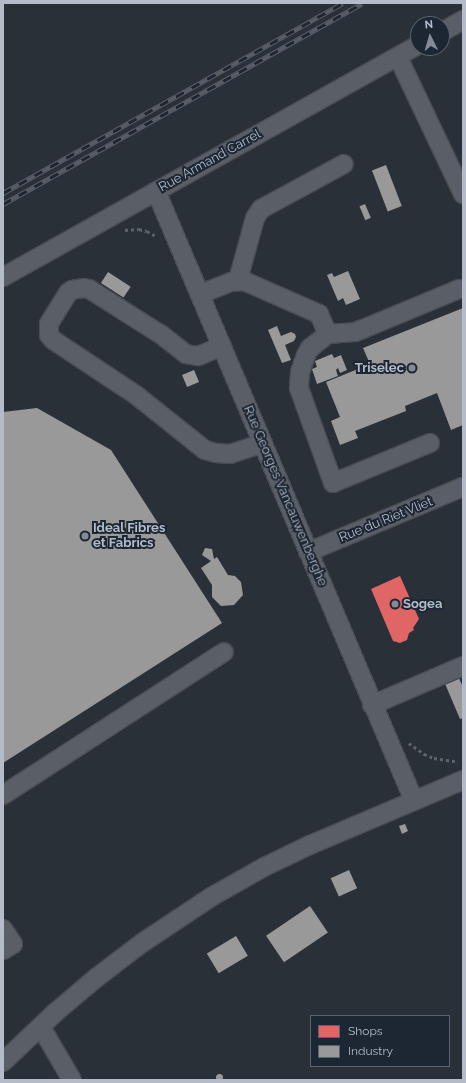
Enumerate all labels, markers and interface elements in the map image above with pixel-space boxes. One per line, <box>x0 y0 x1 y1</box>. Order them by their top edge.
north arrow <box>410 16 450 56</box>
text: N <box>424 18 434 31</box>
street label: Rue Armand Carrel <box>156 126 264 196</box>
place label: Triselec <box>355 360 404 376</box>
marker: Triselec <box>407 363 417 373</box>
street label: Rue Georges Vancauwenberghe <box>240 403 330 589</box>
street label: Rue du Riet Vliet <box>337 494 435 546</box>
place label: Ideal Fibres et Fabrics <box>93 521 166 552</box>
marker: Ideal Fibres et Fabrics <box>80 531 90 541</box>
place label: Sogea <box>403 596 442 612</box>
marker: Sogea <box>390 599 400 609</box>
legend <box>310 1015 450 1067</box>
text: Shops <box>348 1024 383 1038</box>
text: Industry <box>348 1044 393 1058</box>

